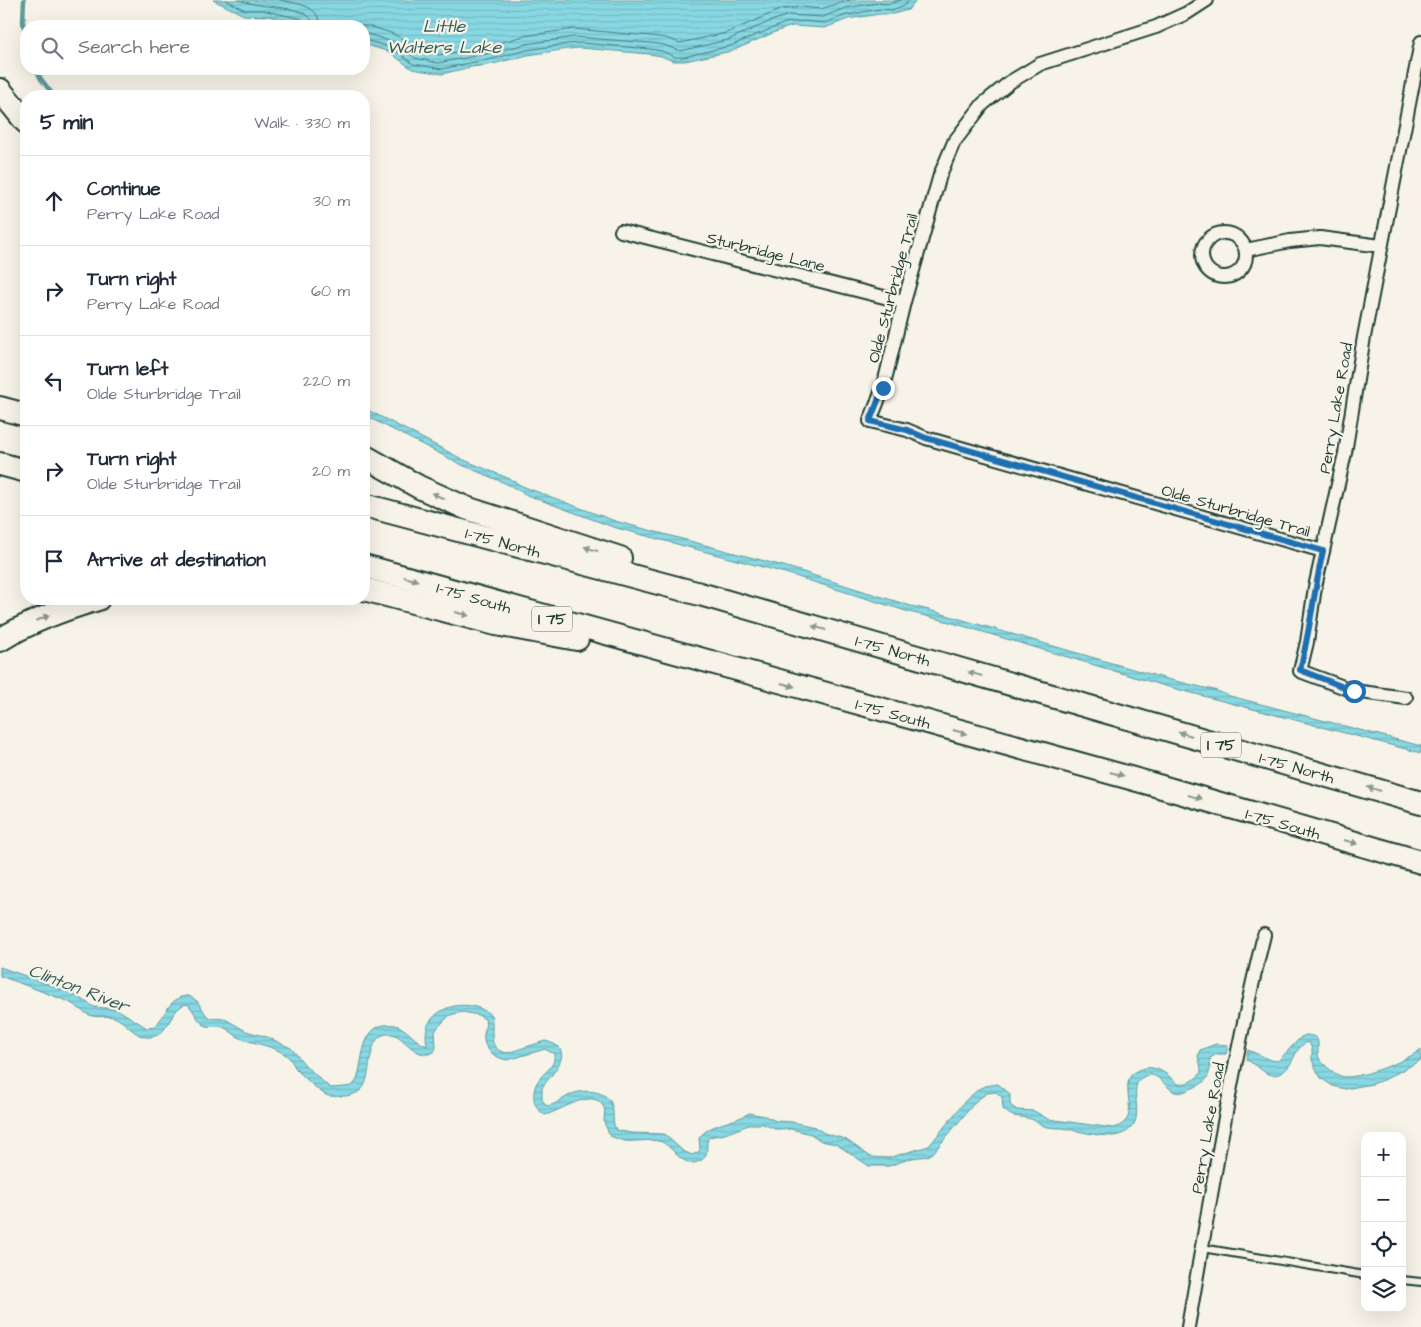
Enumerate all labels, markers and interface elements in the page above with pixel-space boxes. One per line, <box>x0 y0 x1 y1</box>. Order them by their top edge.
water label: Little Walters Lake <box>387 14 503 60</box>
search box <box>20 20 370 75</box>
icon: search <box>38 34 66 62</box>
text: Search here <box>78 34 190 61</box>
text: 5 min <box>40 108 93 137</box>
text: Walk · 330 m <box>254 112 350 134</box>
text: Continue <box>87 176 161 203</box>
icon: ahead <box>40 187 68 215</box>
text: 30 m <box>313 190 350 212</box>
text: Perry Lake Road <box>87 203 220 225</box>
street label: Olde Sturbridge Trail <box>862 211 924 366</box>
street label: Sturbridge Lane <box>704 227 828 278</box>
text: Turn right <box>87 266 176 293</box>
icon: right <box>40 277 68 305</box>
text: 60 m <box>311 280 350 302</box>
text: Perry Lake Road <box>87 293 220 315</box>
street label: Perry Lake Road <box>1314 341 1359 476</box>
text: Turn left <box>87 356 168 383</box>
icon: left <box>40 367 68 395</box>
text: 220 m <box>303 370 350 392</box>
route end <box>872 377 895 400</box>
text: Olde Sturbridge Trail <box>87 383 241 405</box>
text: Turn right <box>87 446 176 473</box>
icon: right <box>40 457 68 485</box>
text: 20 m <box>312 460 350 482</box>
text: Olde Sturbridge Trail <box>87 473 241 495</box>
street label: Olde Sturbridge Trail <box>1158 479 1313 544</box>
one-way arrow <box>431 491 445 499</box>
street label: I-75 North <box>463 522 543 564</box>
one-way arrow <box>584 545 599 552</box>
icon: arrive <box>40 547 68 575</box>
text: Arrive at destination <box>87 547 266 574</box>
one-way arrow <box>403 575 418 583</box>
street label: I-75 South <box>434 577 514 619</box>
road number: I 75 <box>532 606 572 632</box>
one-way arrow <box>454 611 469 619</box>
one-way arrow <box>36 614 51 622</box>
one-way arrow <box>811 624 826 632</box>
street label: I-75 North <box>853 630 933 672</box>
one-way arrow <box>968 669 983 677</box>
route start <box>1343 680 1366 703</box>
one-way arrow <box>781 681 796 689</box>
street label: I-75 South <box>853 693 933 735</box>
one-way arrow <box>952 728 967 736</box>
one-way arrow <box>1177 730 1192 738</box>
road number: I 75 <box>1201 732 1241 758</box>
street label: I-75 North <box>1257 747 1337 789</box>
one-way arrow <box>1109 771 1124 779</box>
one-way arrow <box>1367 785 1382 793</box>
one-way arrow <box>1188 793 1203 801</box>
street label: I-75 South <box>1243 803 1323 845</box>
one-way arrow <box>1344 839 1359 847</box>
water label: Clinton River <box>25 958 134 1020</box>
street label: Perry Lake Road <box>1186 1061 1231 1196</box>
map controls <box>1361 1132 1406 1312</box>
button: + <box>1361 1132 1406 1177</box>
button: − <box>1361 1177 1406 1222</box>
button: locate <box>1361 1222 1406 1267</box>
button: layers <box>1361 1267 1406 1312</box>

